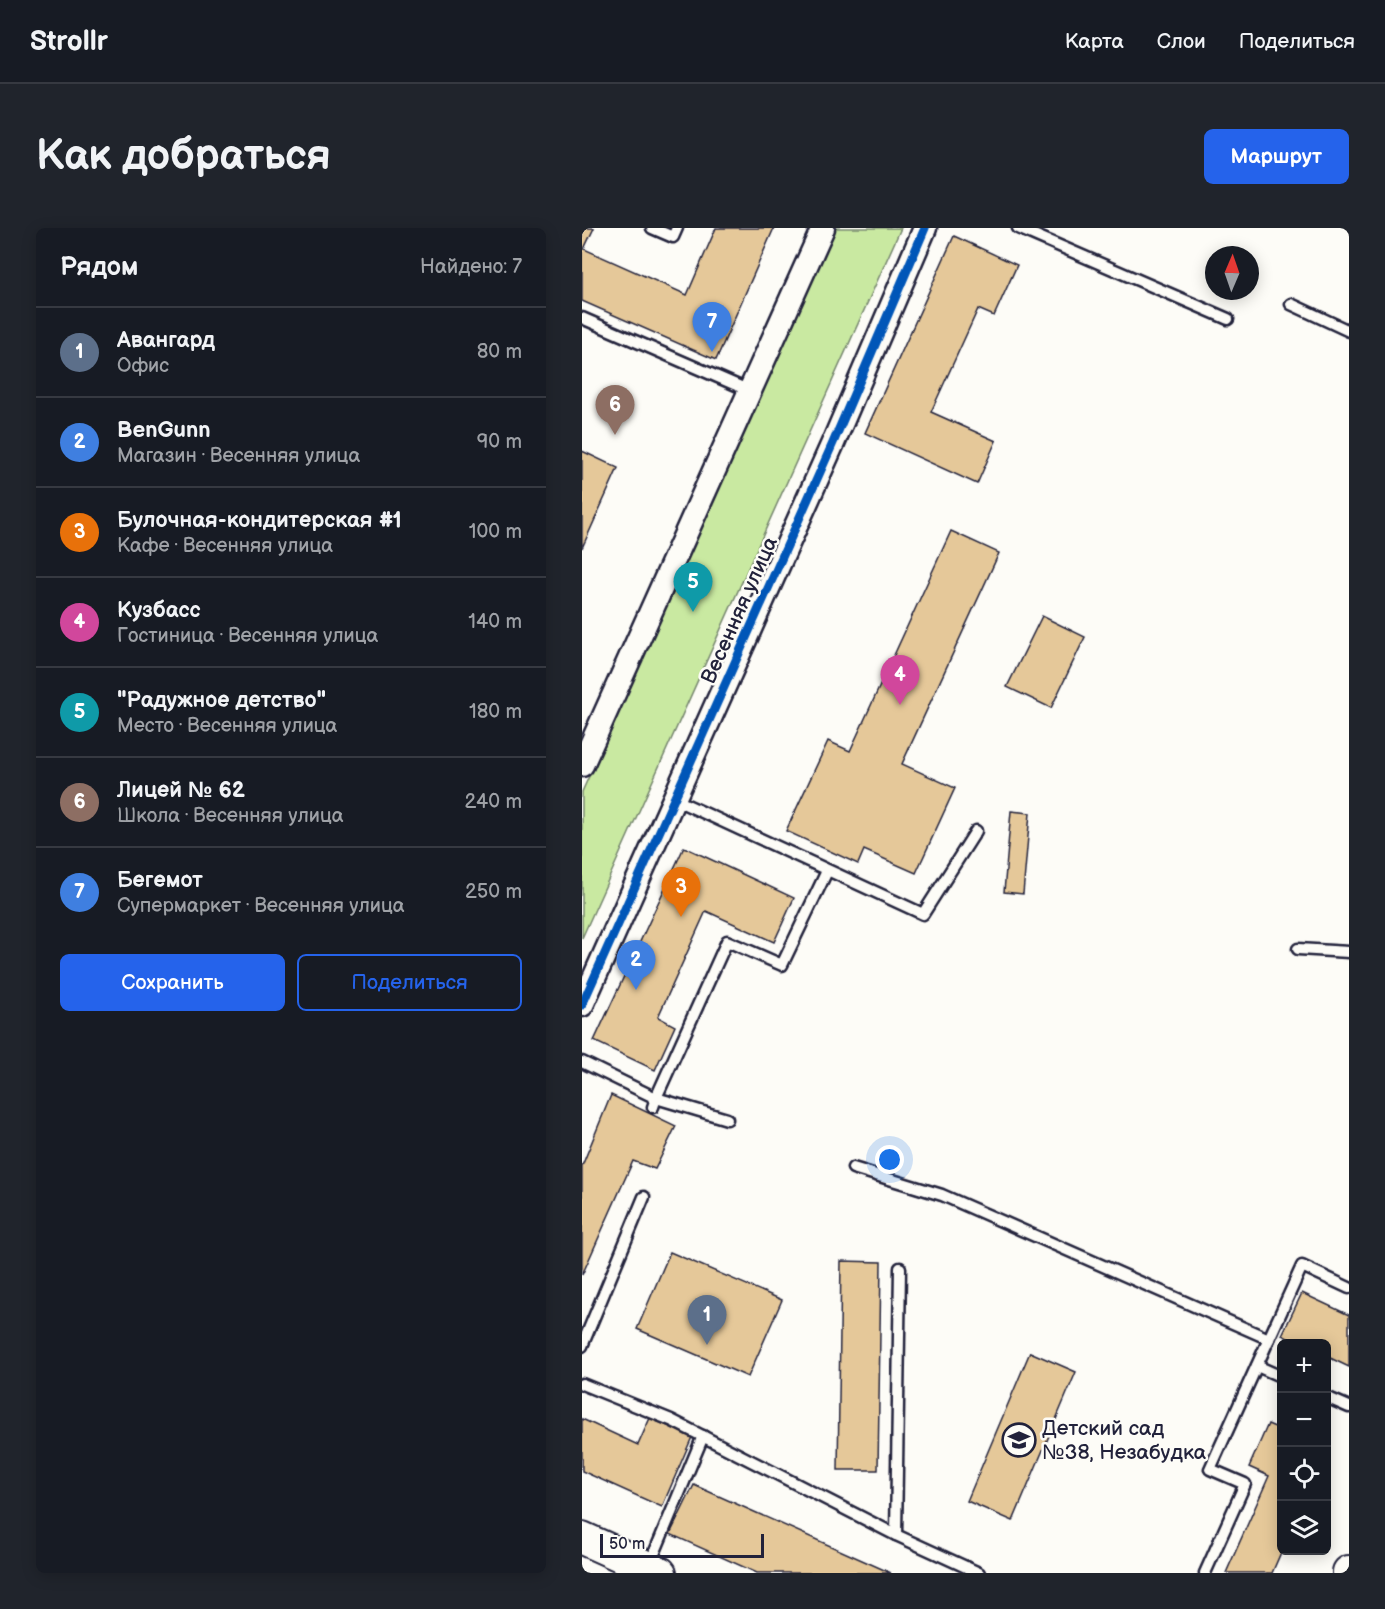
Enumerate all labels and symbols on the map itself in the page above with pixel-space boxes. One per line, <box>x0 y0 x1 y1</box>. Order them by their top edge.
north arrow <box>1205 246 1259 300</box>
pin: 7 <box>692 302 732 352</box>
pin: 6 <box>596 386 634 435</box>
street label: Весенняя улица <box>696 532 783 687</box>
pin: 5 <box>674 562 712 612</box>
pin: 4 <box>880 656 920 705</box>
pin: 3 <box>662 868 700 917</box>
pin: 2 <box>616 940 656 990</box>
your location <box>875 1145 904 1174</box>
pin: 1 <box>688 1296 726 1345</box>
place label: Детский сад №38, Незабудка <box>1042 1416 1207 1465</box>
school or university icon: Детский сад №38, Незабудка <box>1001 1422 1037 1458</box>
scale bar <box>600 1531 764 1558</box>

